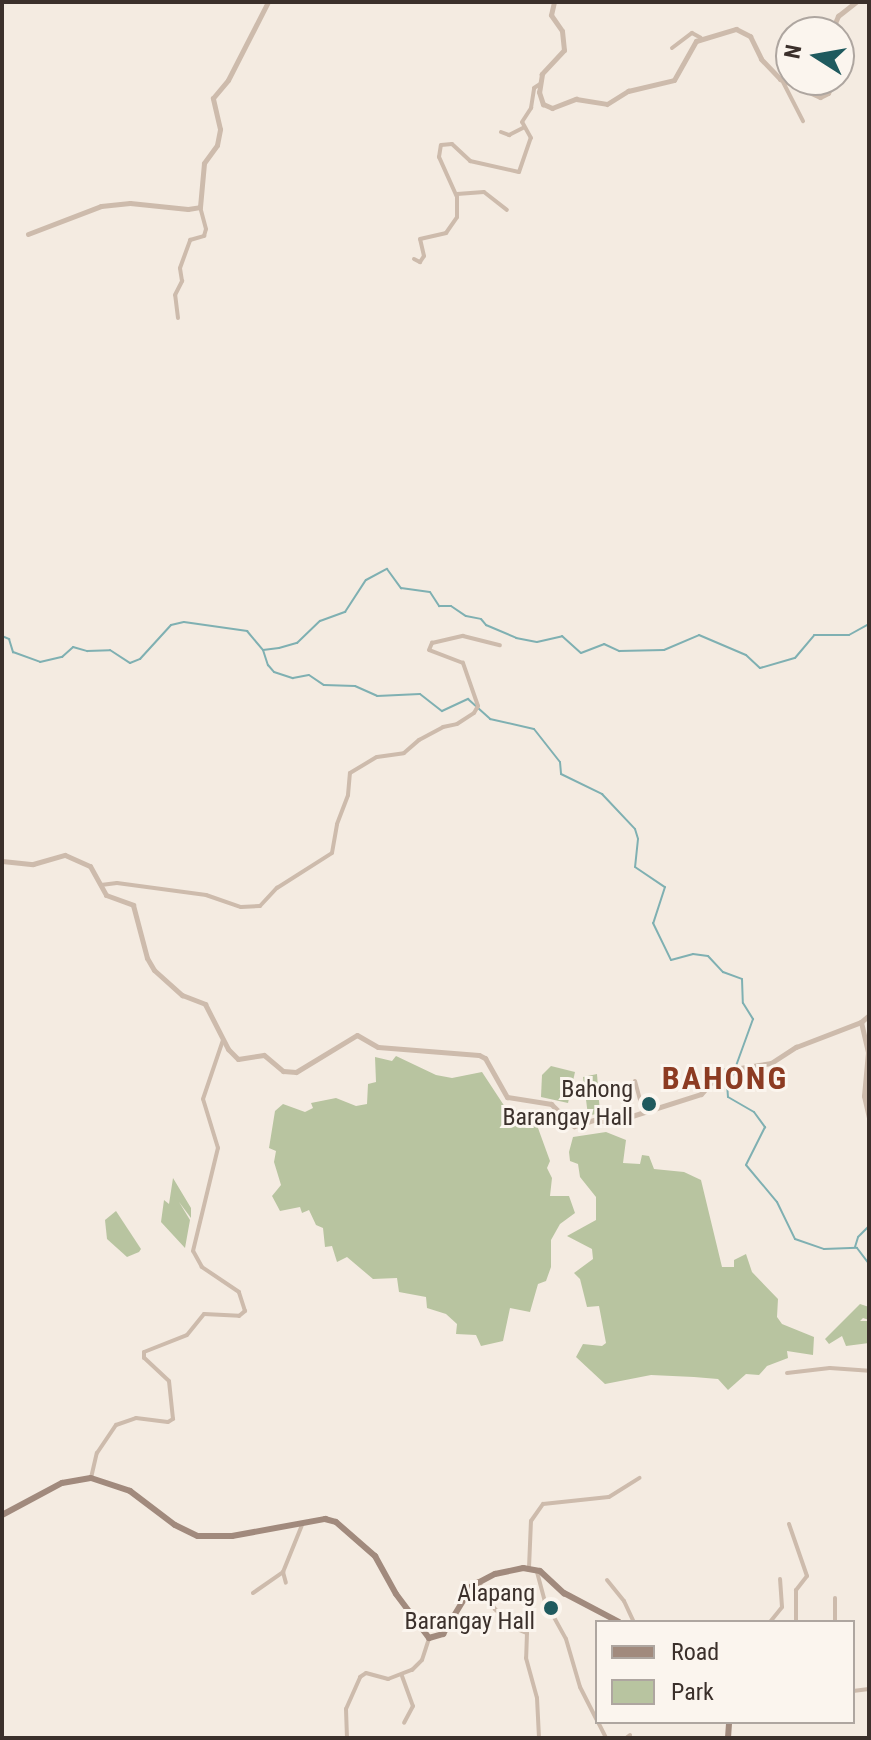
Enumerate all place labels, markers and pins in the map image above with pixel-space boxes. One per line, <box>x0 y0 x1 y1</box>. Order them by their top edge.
place label: Bahong Barangay Hall <box>502 1076 633 1132</box>
marker: Bahong Barangay Hall <box>640 1095 658 1113</box>
place label: Alapang Barangay Hall <box>404 1580 535 1636</box>
marker: Alapang Barangay Hall <box>542 1599 560 1617</box>

